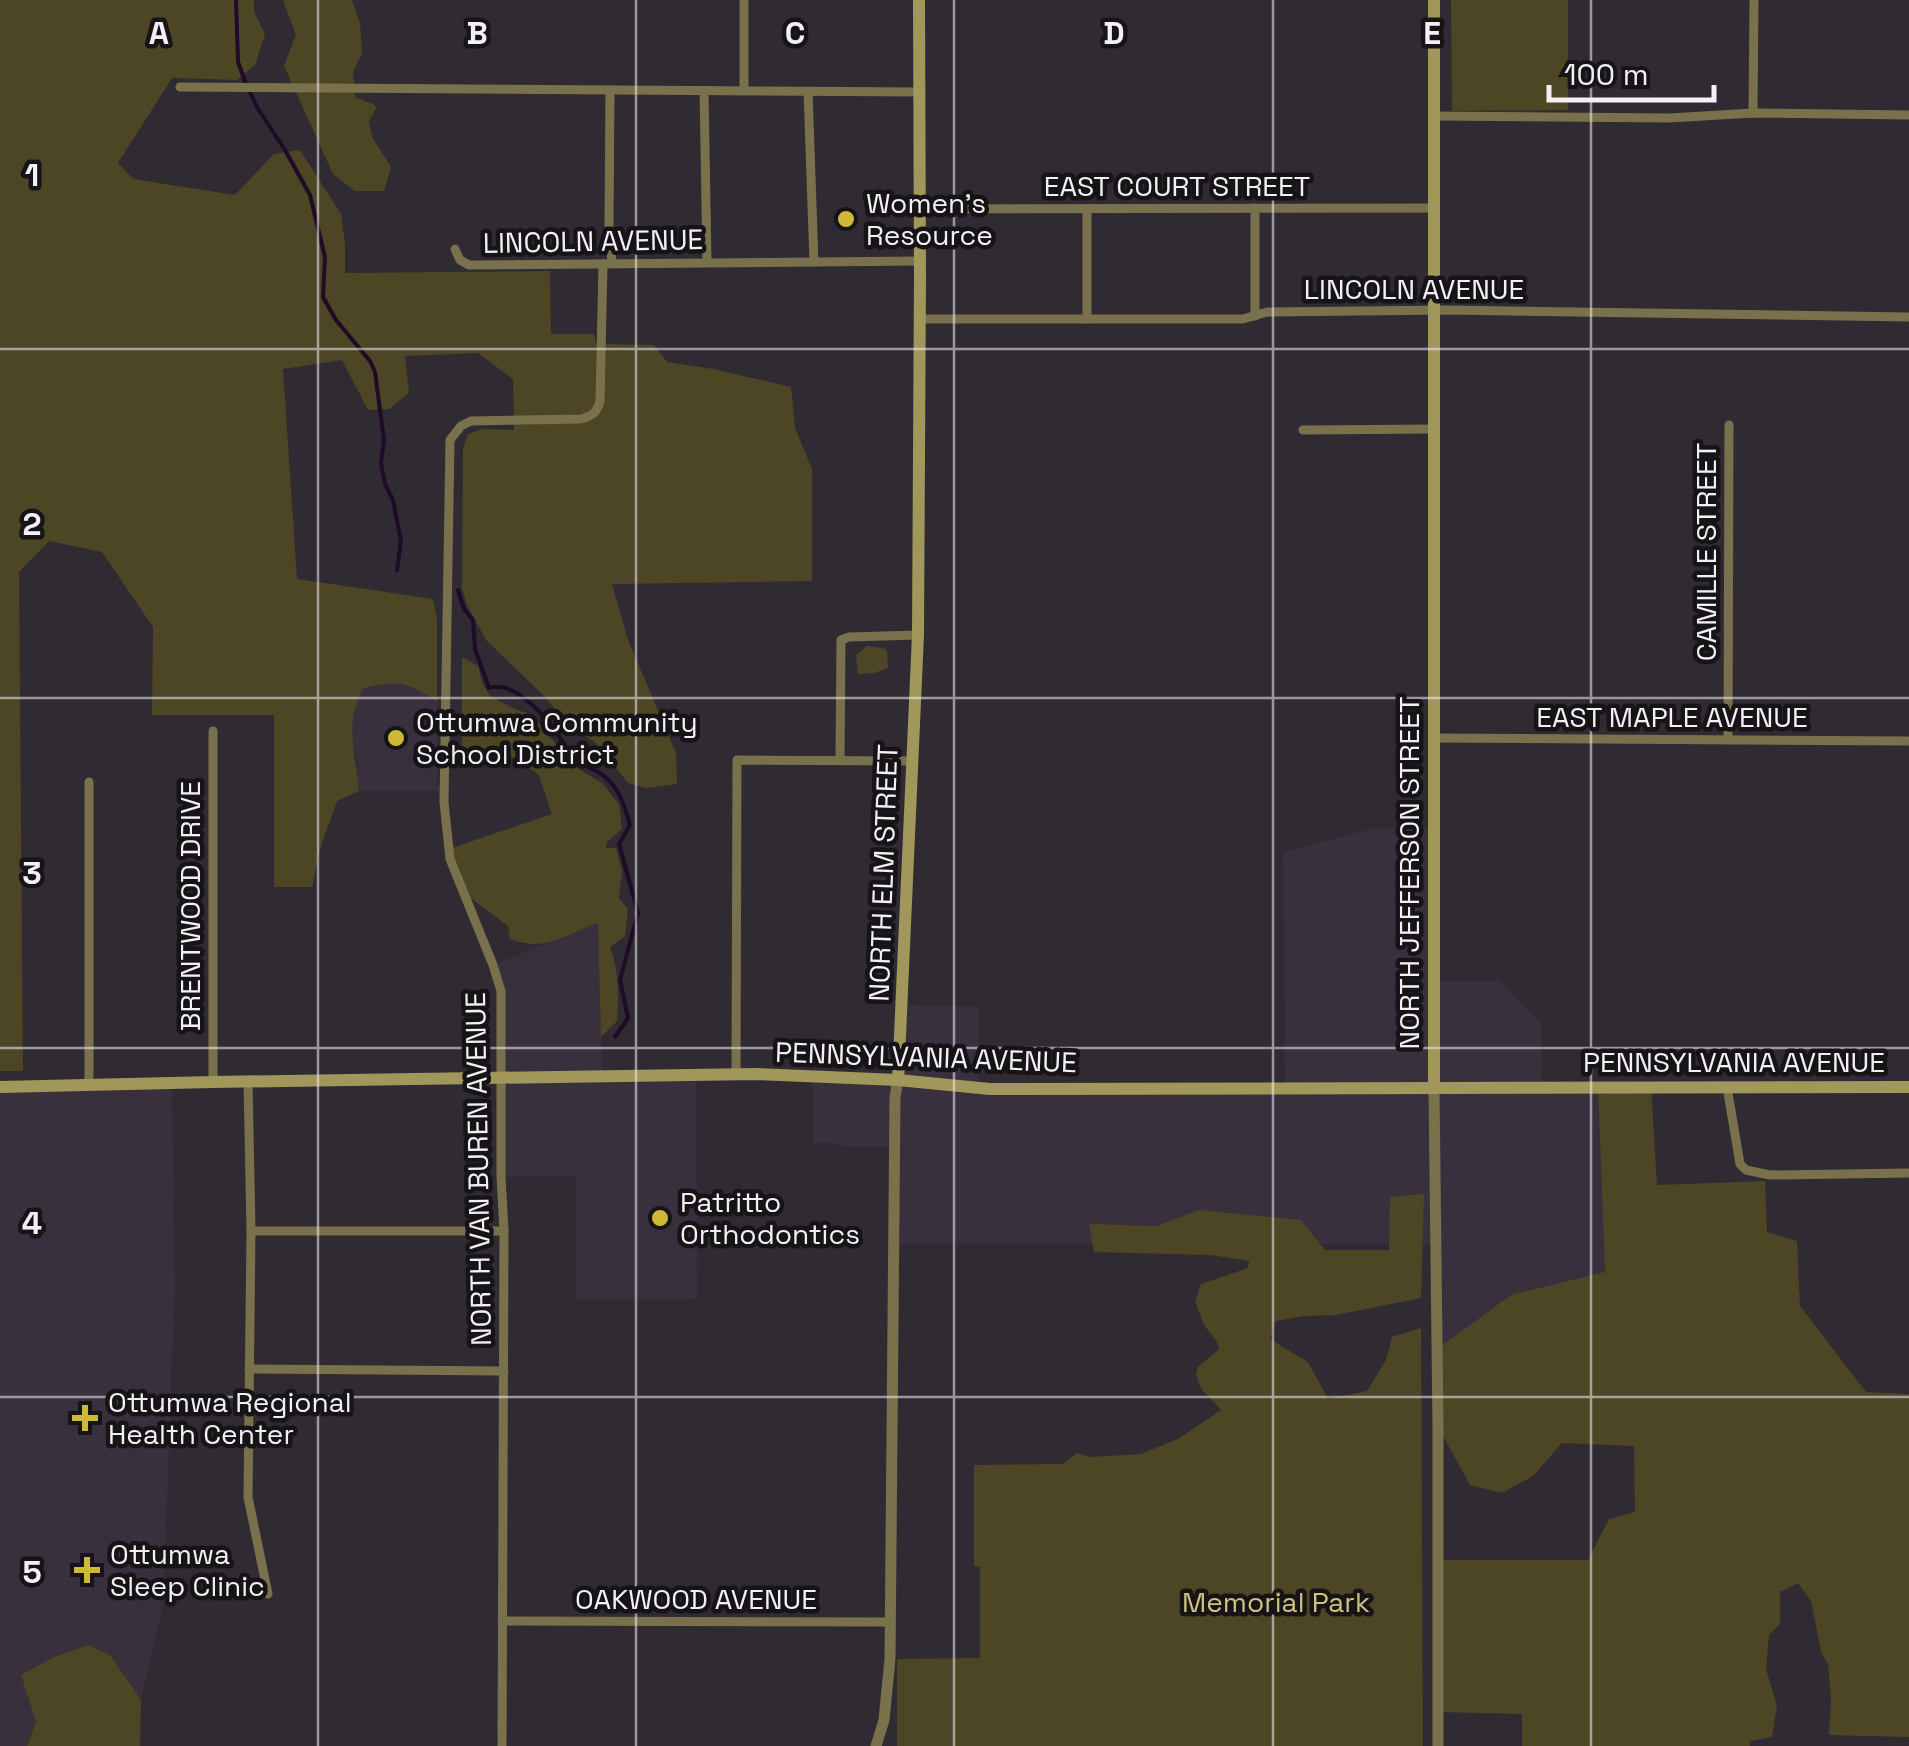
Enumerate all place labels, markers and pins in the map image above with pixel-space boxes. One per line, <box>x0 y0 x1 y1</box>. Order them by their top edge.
place label: Women's Resource <box>866 185 993 253</box>
marker: Women's Resource <box>835 208 857 230</box>
place label: Ottumwa Community School District <box>416 704 698 772</box>
marker: Ottumwa Community School District <box>385 727 407 749</box>
place label: Patritto Orthodontics <box>680 1184 860 1252</box>
marker: Patritto Orthodontics <box>649 1207 671 1229</box>
place label: Ottumwa Regional Health Center <box>108 1384 352 1452</box>
marker: Ottumwa Regional Health Center <box>72 1405 98 1431</box>
place label: Ottumwa Sleep Clinic <box>110 1536 265 1604</box>
marker: Ottumwa Sleep Clinic <box>74 1557 100 1583</box>

